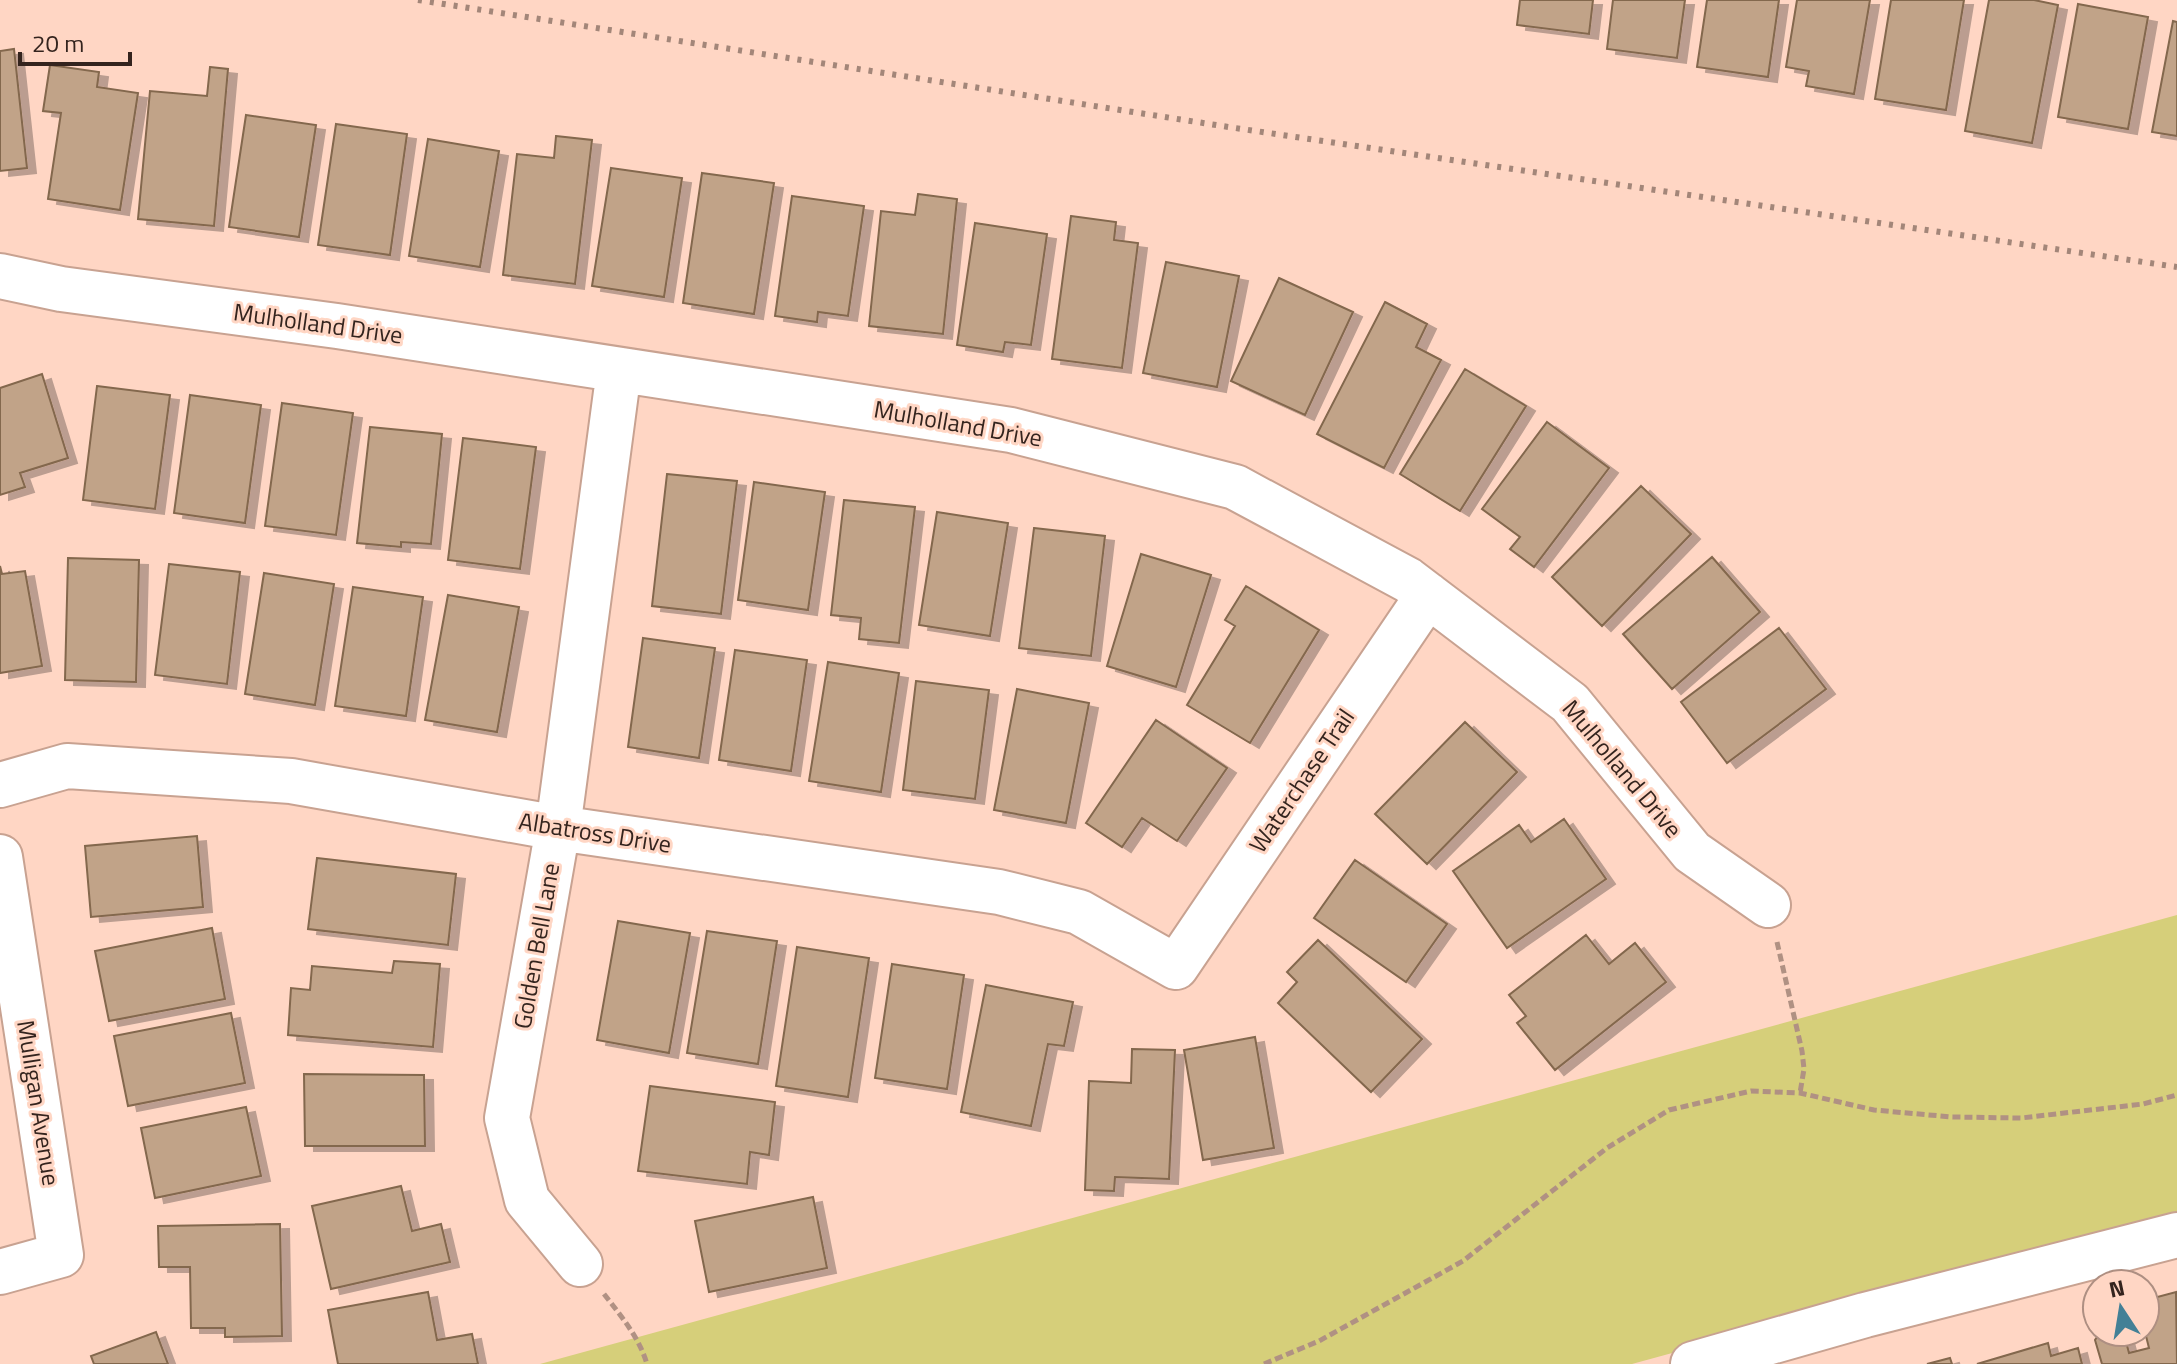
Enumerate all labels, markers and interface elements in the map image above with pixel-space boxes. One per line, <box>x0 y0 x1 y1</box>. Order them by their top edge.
scale bar <box>20 16 130 66</box>
text: 20 m <box>32 25 84 61</box>
street label: Mulholland Drive <box>231 293 405 353</box>
street label: Mulholland Drive <box>871 390 1045 456</box>
street label: Mulholland Drive <box>1554 691 1691 845</box>
street label: Waterchase Trail <box>1240 701 1363 860</box>
street label: Albatross Drive <box>516 802 674 862</box>
street label: Golden Bell Lane <box>504 860 568 1032</box>
street label: Mulligan Avenue <box>8 1018 70 1188</box>
north arrow <box>2081 1268 2161 1348</box>
text: N <box>2106 1270 2128 1307</box>

